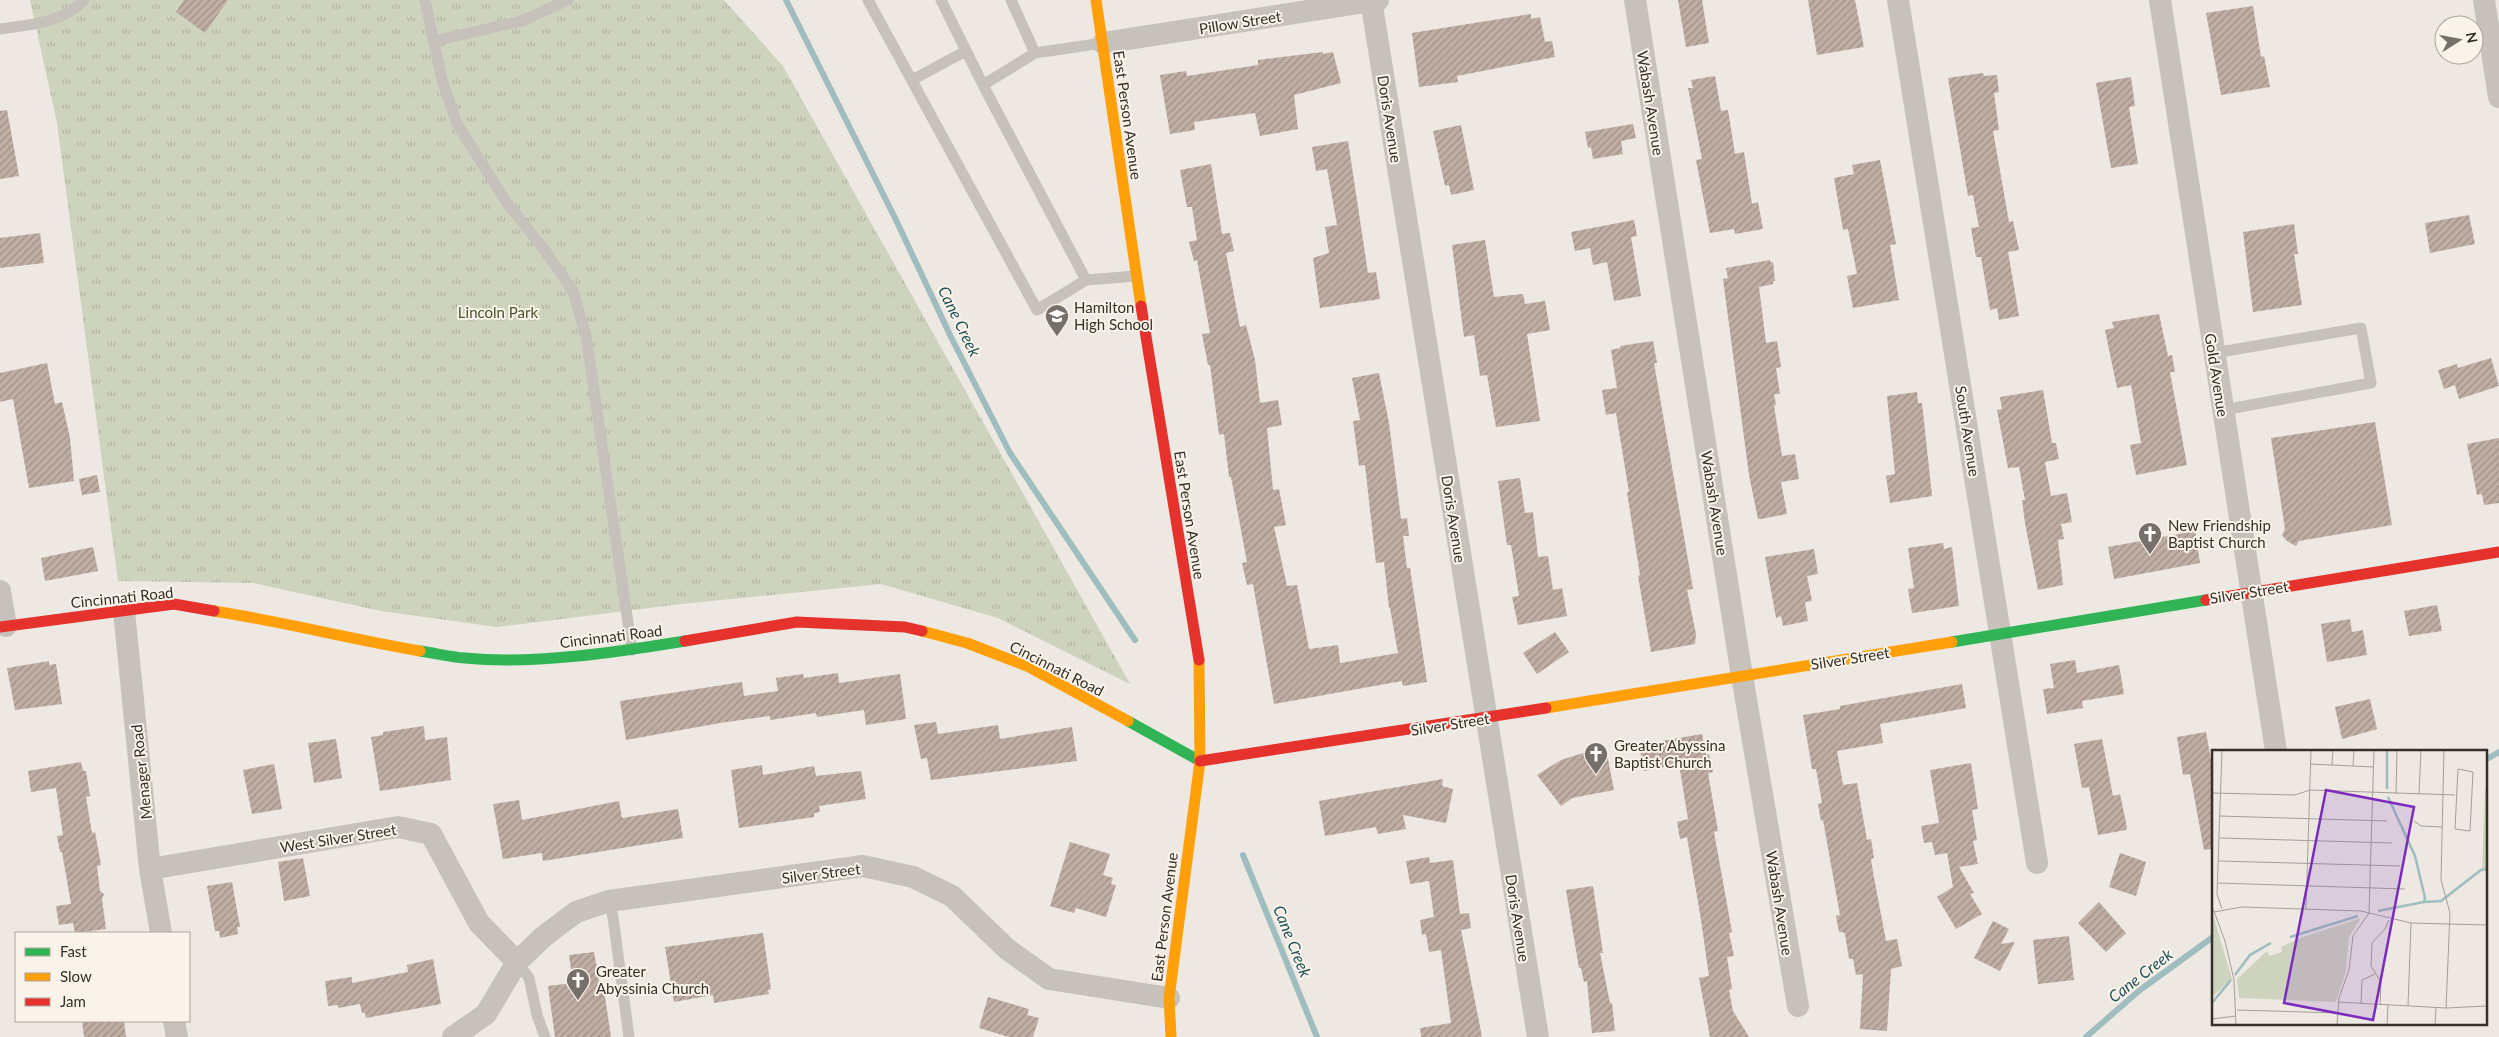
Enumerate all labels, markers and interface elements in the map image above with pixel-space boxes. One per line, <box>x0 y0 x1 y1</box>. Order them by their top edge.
street label: Pillow Street <box>1198 7 1283 37</box>
north arrow <box>2434 15 2484 65</box>
text: N <box>2463 31 2482 44</box>
street label: East Person Avenue <box>1110 49 1146 181</box>
street label: Wabash Avenue <box>1634 49 1668 157</box>
street label: Doris Avenue <box>1374 74 1406 164</box>
water label: Cane Creek <box>935 283 985 360</box>
place label: Hamilton High School <box>1074 298 1153 333</box>
park label: Lincoln Park <box>458 303 539 321</box>
school or university icon: Hamilton High School <box>1044 303 1070 337</box>
street label: Gold Avenue <box>2202 332 2232 418</box>
street label: South Avenue <box>1952 384 1984 478</box>
street label: East Person Avenue <box>1171 449 1209 581</box>
street label: Wabash Avenue <box>1698 449 1732 557</box>
street label: Doris Avenue <box>1438 474 1470 564</box>
place label: New Friendship Baptist Church <box>2168 516 2271 551</box>
church icon: New Friendship Baptist Church <box>2137 521 2163 555</box>
street label: Silver Street <box>2209 577 2290 607</box>
street label: Cincinnati Road <box>70 583 174 611</box>
street label: Cincinnati Road <box>559 621 663 651</box>
street label: Cincinnati Road <box>1007 637 1107 699</box>
street label: Silver Street <box>1810 643 1891 673</box>
street label: Silver Street <box>1410 709 1491 739</box>
street label: Menager Road <box>127 724 155 820</box>
place label: Greater Abyssina Baptist Church <box>1614 736 1725 771</box>
church icon: Greater Abyssina Baptist Church <box>1583 741 1609 775</box>
inset map <box>2212 750 2486 1024</box>
street label: West Silver Street <box>279 820 398 856</box>
street label: Wabash Avenue <box>1763 849 1797 957</box>
street label: East Person Avenue <box>1147 851 1181 983</box>
street label: Silver Street <box>781 859 862 887</box>
street label: Doris Avenue <box>1502 873 1534 963</box>
water label: Cane Creek <box>1270 902 1316 980</box>
legend <box>15 932 190 1022</box>
text: Fast <box>60 942 87 960</box>
water label: Cane Creek <box>2104 944 2176 1006</box>
place label: Greater Abyssinia Church <box>596 962 709 997</box>
text: Slow <box>60 967 92 985</box>
church icon: Greater Abyssinia Church <box>565 967 591 1001</box>
text: Jam <box>60 992 86 1010</box>

